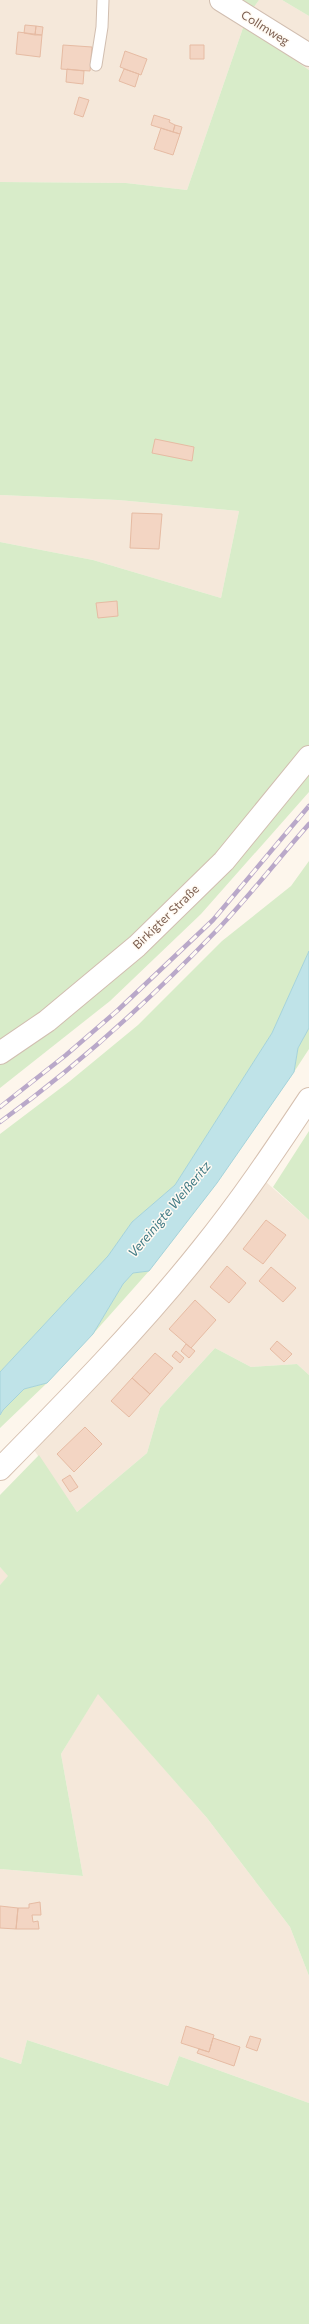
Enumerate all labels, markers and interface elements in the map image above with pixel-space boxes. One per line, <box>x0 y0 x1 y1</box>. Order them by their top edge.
street label: Collmweg <box>239 7 293 48</box>
street label: Birkigter Straße <box>129 881 201 951</box>
water label: Vereinigte Weißeritz <box>124 1157 214 1260</box>

